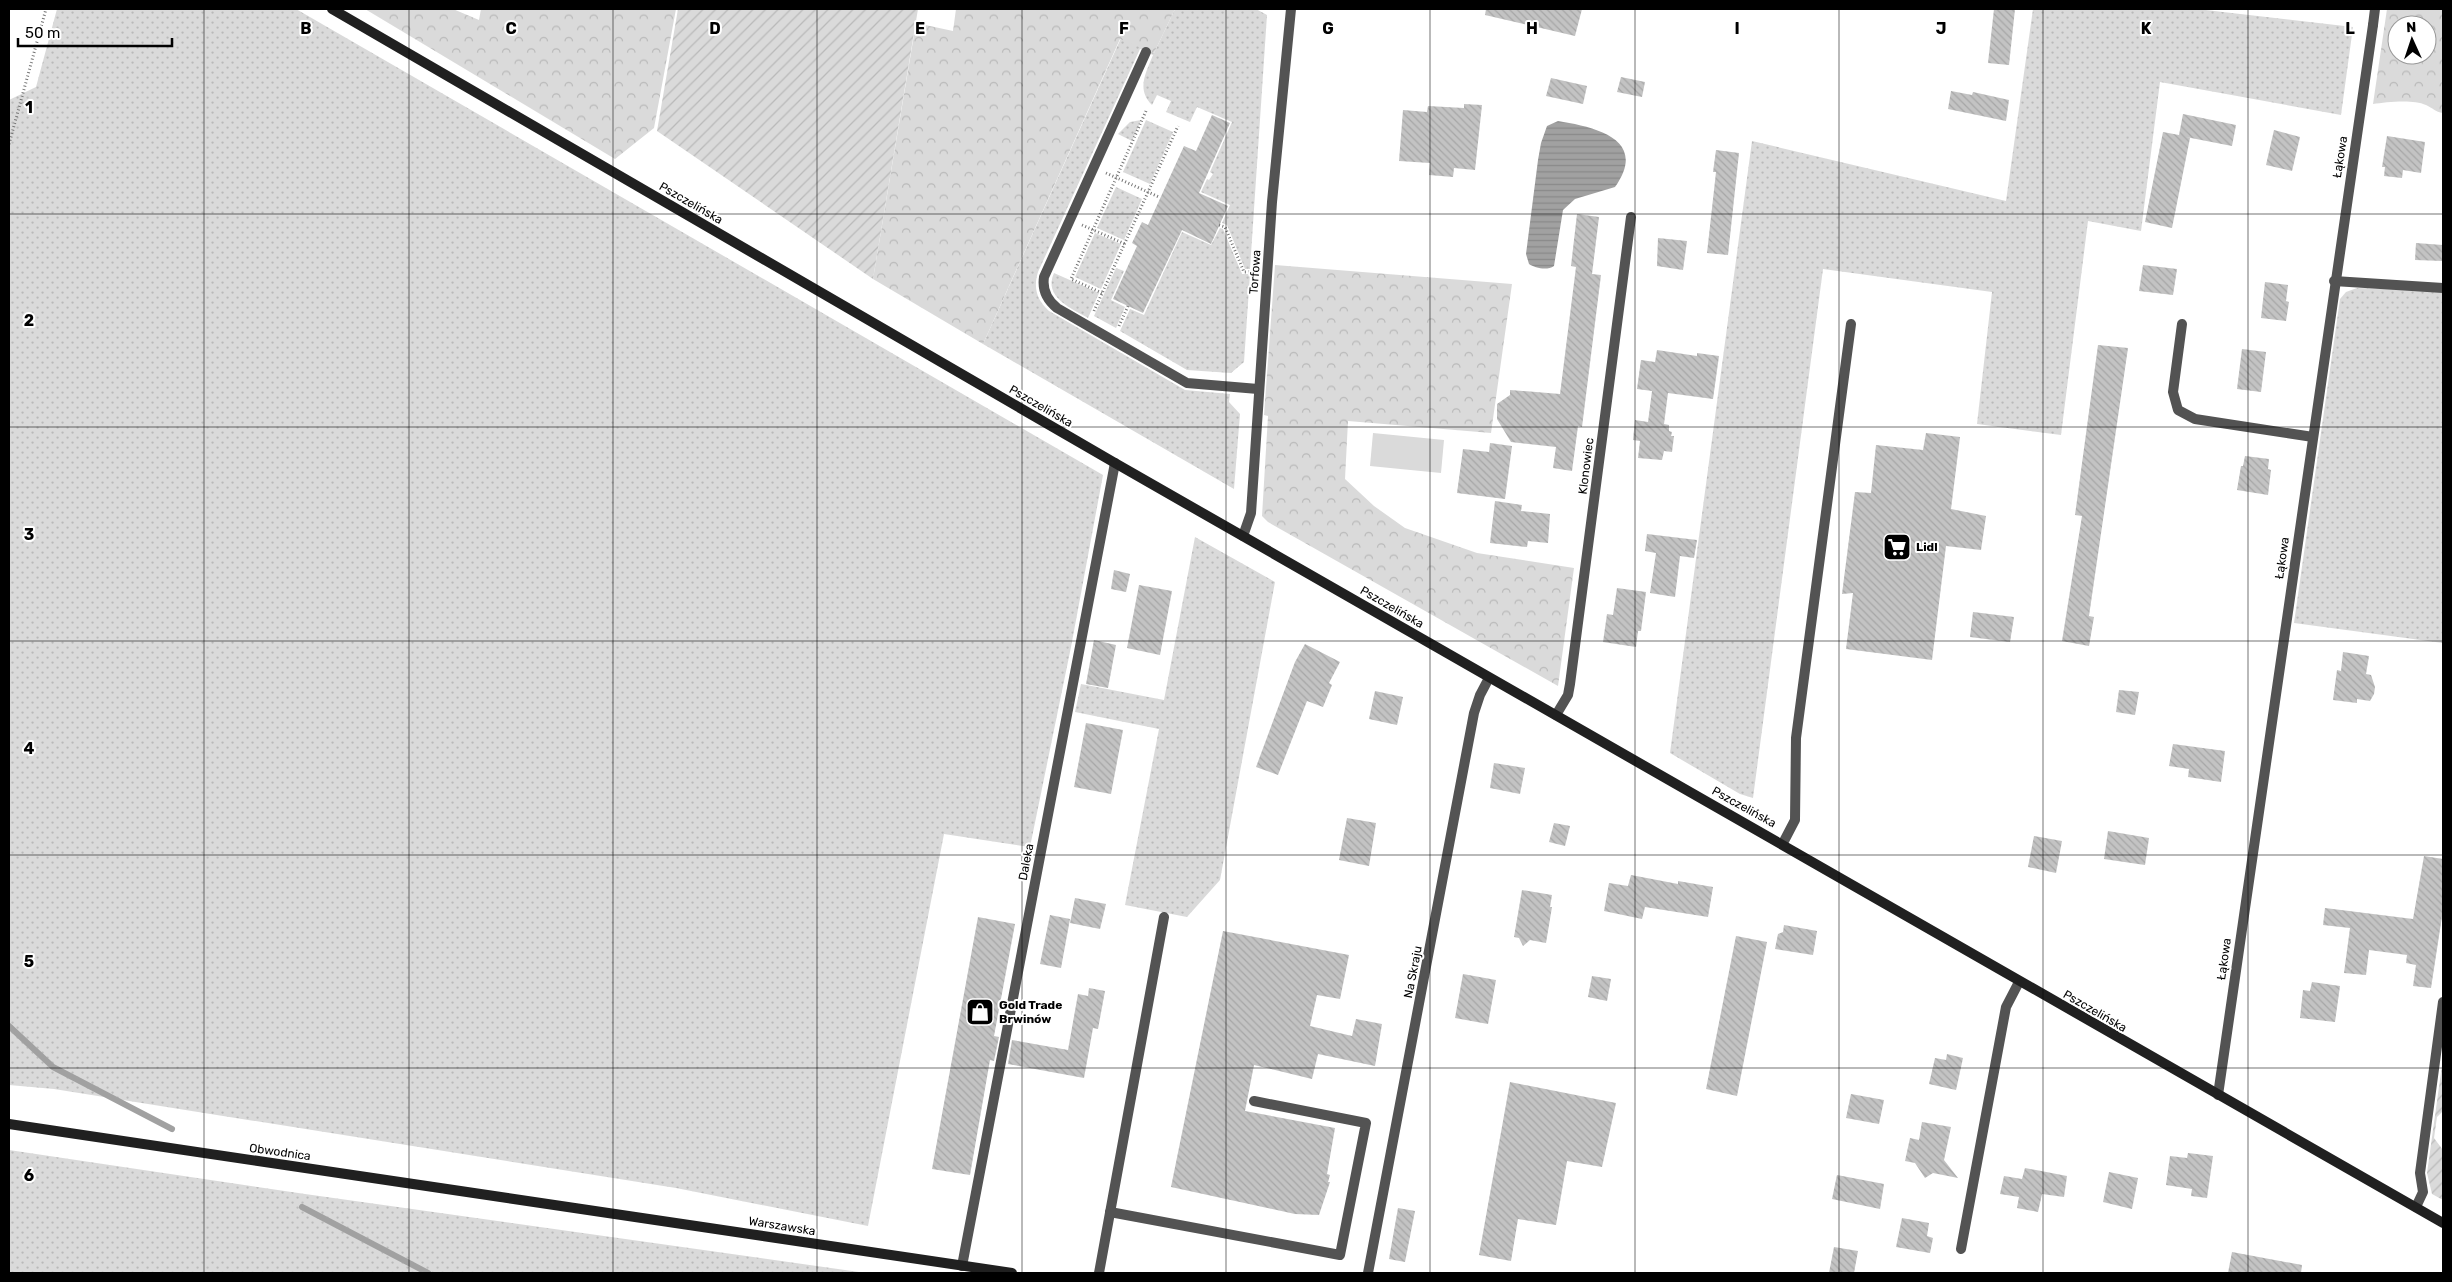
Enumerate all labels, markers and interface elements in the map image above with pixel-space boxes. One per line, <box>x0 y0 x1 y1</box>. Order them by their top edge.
scale bar <box>18 15 171 47</box>
north arrow <box>2387 15 2437 65</box>
text: B <box>300 19 312 38</box>
text: C <box>505 19 517 38</box>
text: D <box>709 19 721 38</box>
text: E <box>915 19 925 38</box>
text: F <box>1119 19 1129 38</box>
text: G <box>1322 19 1334 38</box>
text: H <box>1526 19 1538 38</box>
text: I <box>1734 19 1740 38</box>
text: J <box>1936 19 1946 38</box>
text: K <box>2141 19 2152 38</box>
text: L <box>2345 19 2355 38</box>
text: N <box>2406 19 2417 36</box>
text: 50 m <box>25 24 60 42</box>
text: 1 <box>25 98 33 117</box>
street label: Łąkowa <box>2330 135 2350 179</box>
street label: Pszczelińska <box>657 179 725 227</box>
street label: Torfowa <box>1246 249 1264 295</box>
text: 2 <box>24 311 34 330</box>
street label: Pszczelińska <box>1007 382 1075 430</box>
street label: Klonowiec <box>1576 437 1596 495</box>
text: 3 <box>24 525 34 544</box>
supermarket icon: Lidl <box>1882 532 1912 562</box>
street label: Łąkowa <box>2272 536 2292 580</box>
place label: Lidl <box>1916 540 1938 554</box>
street label: Pszczelińska <box>1358 583 1426 631</box>
text: 4 <box>24 739 35 758</box>
street label: Pszczelińska <box>1709 784 1779 830</box>
street label: Daleka <box>1016 842 1036 882</box>
street label: Łąkowa <box>2214 937 2234 981</box>
street label: Na Skraju <box>1401 945 1425 999</box>
text: 5 <box>24 952 34 971</box>
street label: Pszczelińska <box>2061 987 2129 1035</box>
shop icon: Gold Trade Brwinów <box>965 997 995 1027</box>
place label: Gold Trade Brwinów <box>999 998 1062 1026</box>
street label: Obwodnica <box>248 1141 312 1163</box>
text: 6 <box>24 1166 34 1185</box>
street label: Warszawska <box>747 1214 817 1238</box>

